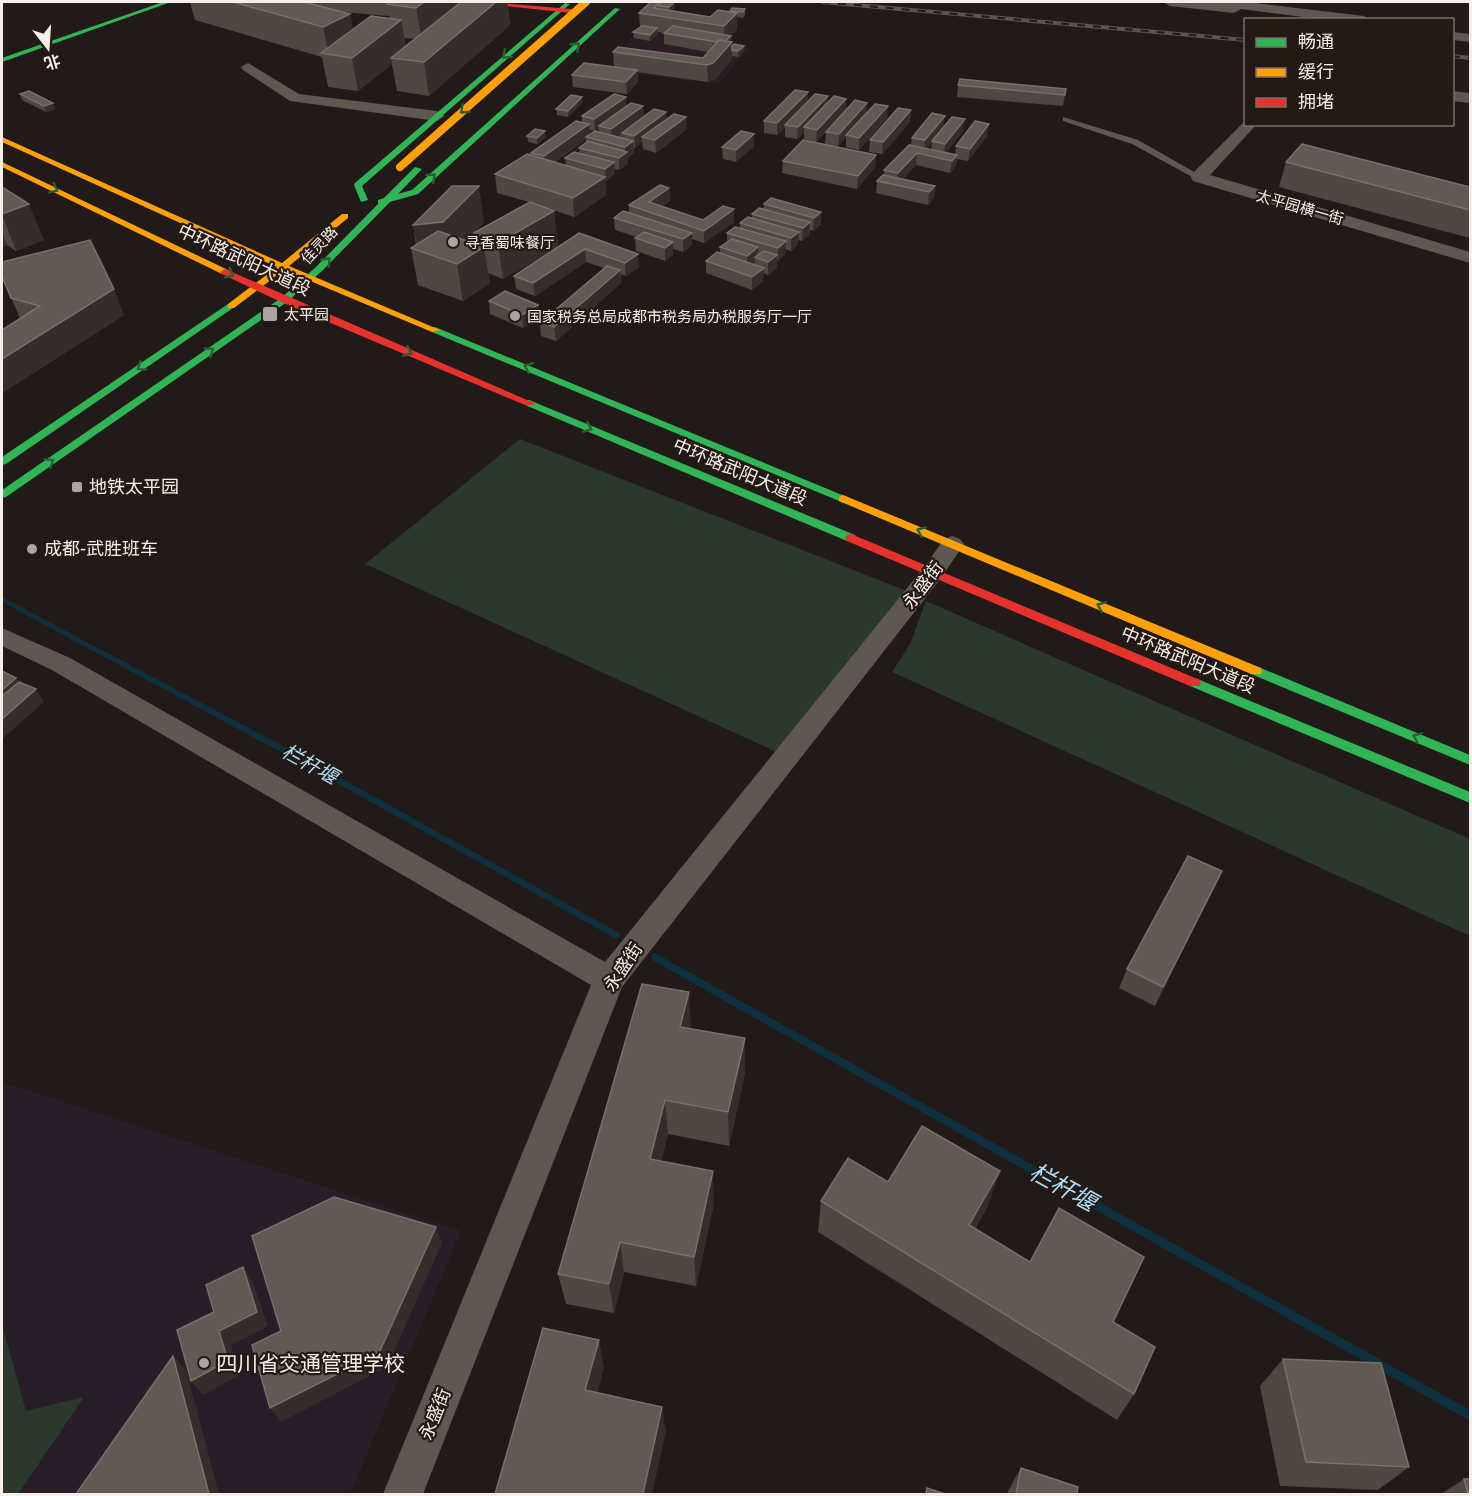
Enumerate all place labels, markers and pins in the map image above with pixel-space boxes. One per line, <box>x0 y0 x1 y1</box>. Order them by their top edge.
place label: 寻香蜀味餐厅 <box>465 234 555 251</box>
marker: 寻香蜀味餐厅 <box>446 235 460 249</box>
marker: 太平园 <box>261 305 279 323</box>
place label: 太平园 <box>284 306 329 323</box>
place label: 国家税务总局成都市税务局办税服务厅一厅 <box>527 308 812 325</box>
marker: 国家税务总局成都市税务局办税服务厅一厅 <box>508 309 522 323</box>
place label: 地铁太平园 <box>89 477 179 497</box>
marker: 地铁太平园 <box>70 480 84 494</box>
place label: 成都-武胜班车 <box>44 539 158 559</box>
marker: 成都-武胜班车 <box>25 542 39 556</box>
place label: 四川省交通管理学校 <box>216 1352 405 1375</box>
marker: 四川省交通管理学校 <box>197 1356 211 1370</box>

